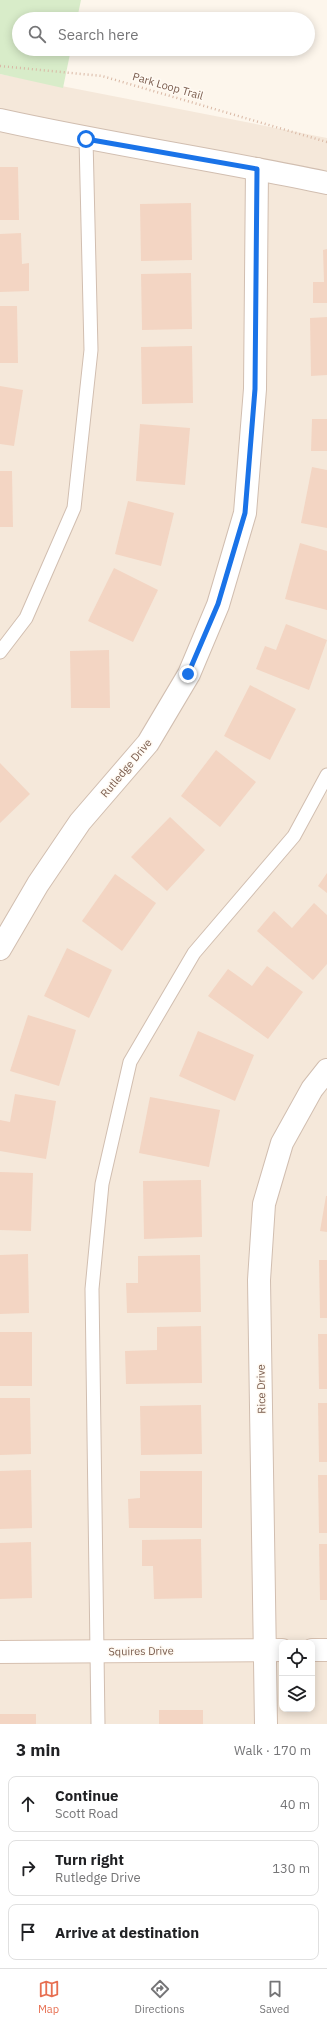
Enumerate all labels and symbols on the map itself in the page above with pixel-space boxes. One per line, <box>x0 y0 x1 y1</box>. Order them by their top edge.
street label: Park Loop Trail <box>131 69 205 103</box>
route start <box>77 130 95 148</box>
route end <box>179 665 197 683</box>
street label: Rutledge Drive <box>97 736 155 800</box>
street label: Rice Drive <box>254 1364 268 1414</box>
street label: Squires Drive <box>108 1643 174 1659</box>

